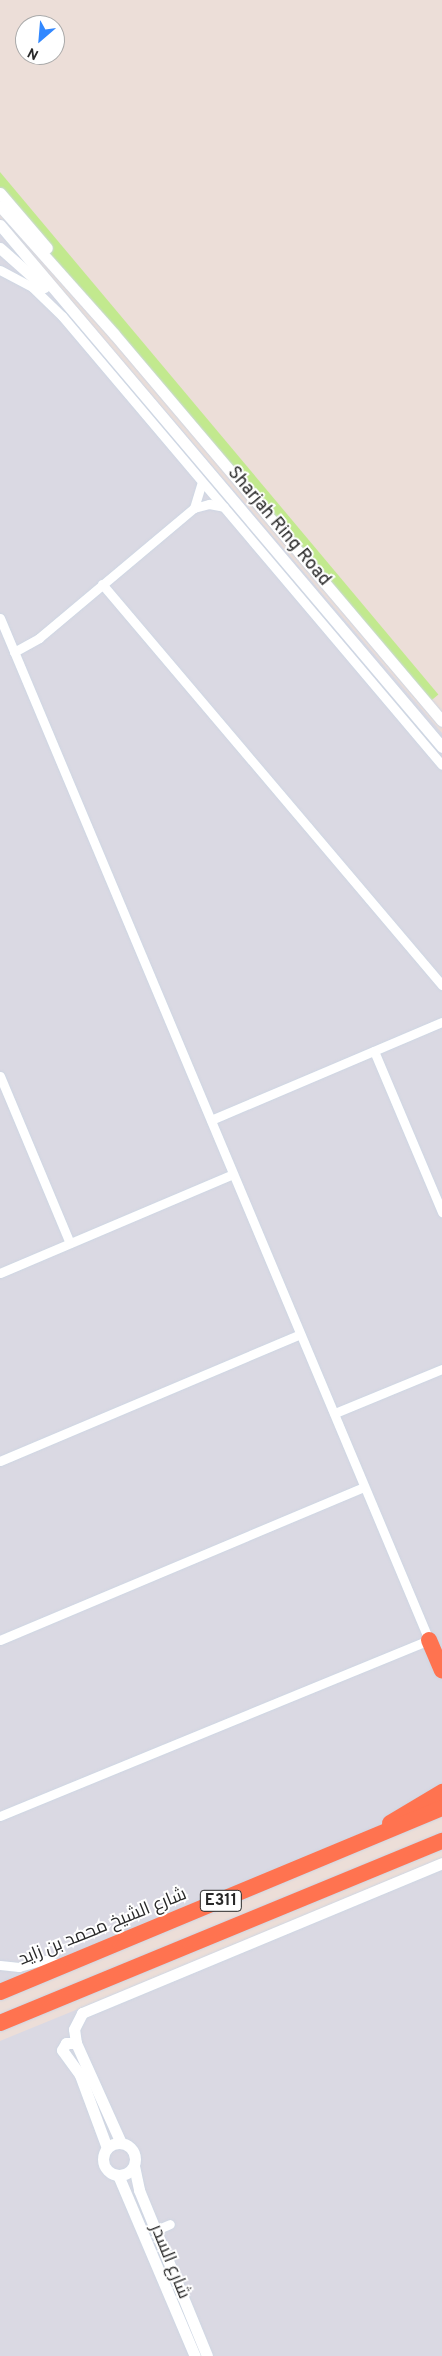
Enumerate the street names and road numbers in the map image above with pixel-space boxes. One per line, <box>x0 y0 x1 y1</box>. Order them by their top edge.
street label: Sharjah Ring Road <box>222 463 334 591</box>
street label: شارع الشيخ محمد بن زايد <box>16 1884 190 1972</box>
road number: E311 <box>200 1888 242 1914</box>
street label: شارع السدر <box>144 2221 194 2303</box>

